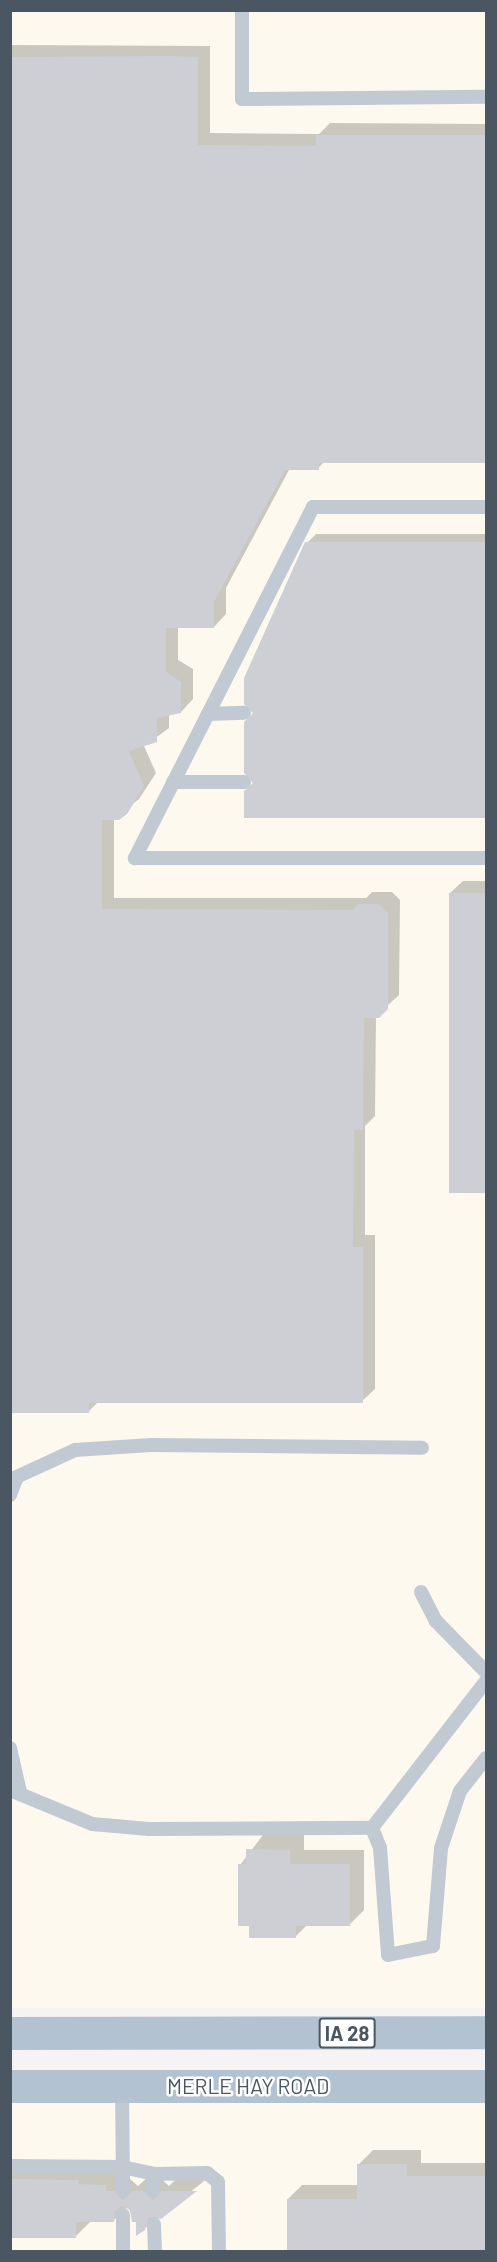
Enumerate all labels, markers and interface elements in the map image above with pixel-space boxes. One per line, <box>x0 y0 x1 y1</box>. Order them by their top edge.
road number: IA 28 <box>318 2016 376 2050</box>
street label: MERLE HAY ROAD <box>167 2073 329 2099</box>

